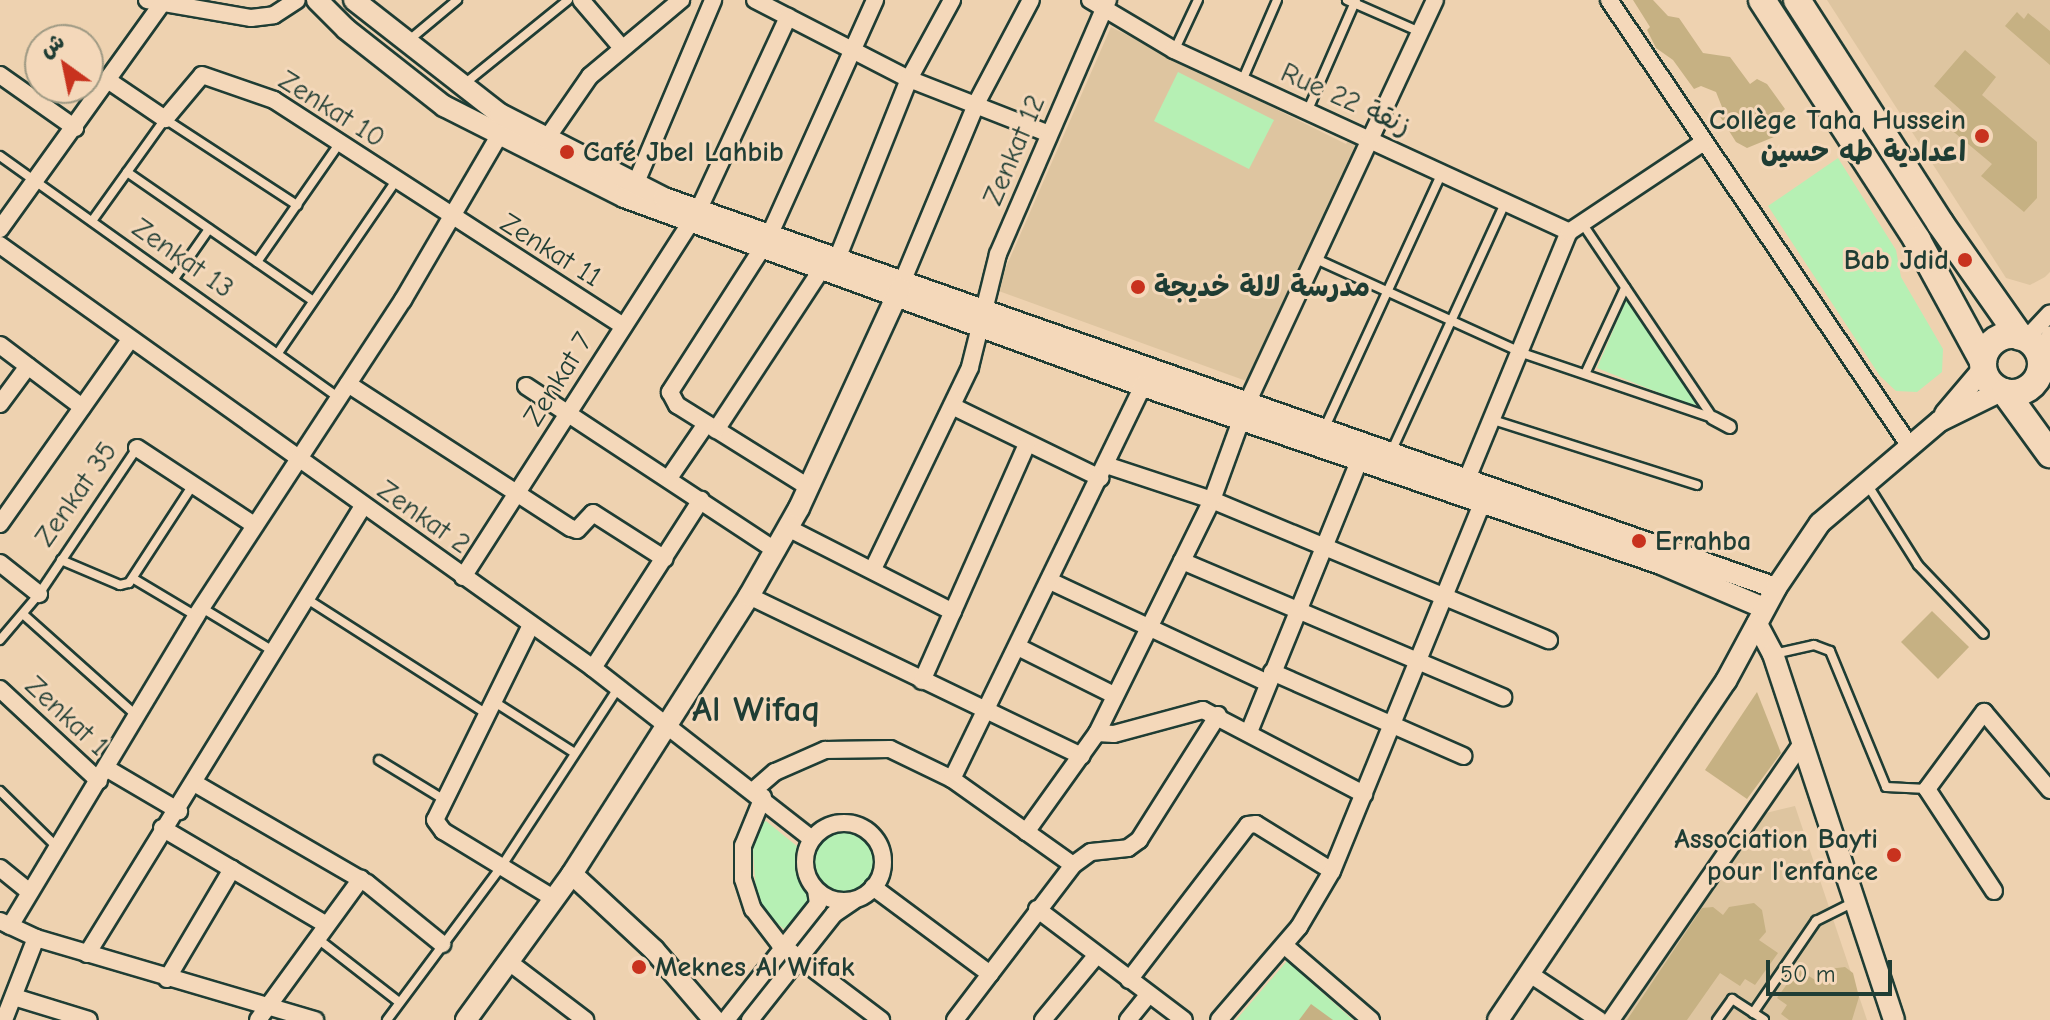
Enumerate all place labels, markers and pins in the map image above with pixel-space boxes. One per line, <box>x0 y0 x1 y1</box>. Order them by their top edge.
place label: Collège Taha Hussein اعدادية طه حسين <box>1709 103 1966 169</box>
marker: Collège Taha Hussein اعدادية طه حسين <box>1973 127 1991 145</box>
place label: Café Jbel Lahbib <box>583 135 784 169</box>
marker: Café Jbel Lahbib <box>558 143 576 161</box>
place label: Bab Jdid <box>1844 243 1949 277</box>
marker: Bab Jdid <box>1956 251 1974 269</box>
place label: مدرسة لالة خديجة <box>1154 270 1370 304</box>
marker: مدرسة لالة خديجة <box>1129 278 1147 296</box>
place label: Errahba <box>1655 524 1751 558</box>
marker: Errahba <box>1630 532 1648 550</box>
place label: Association Bayti pour l'enfance <box>1674 822 1878 888</box>
marker: Association Bayti pour l'enfance <box>1885 846 1903 864</box>
place label: Meknes Al Wifak <box>655 950 855 984</box>
marker: Meknes Al Wifak <box>630 958 648 976</box>

